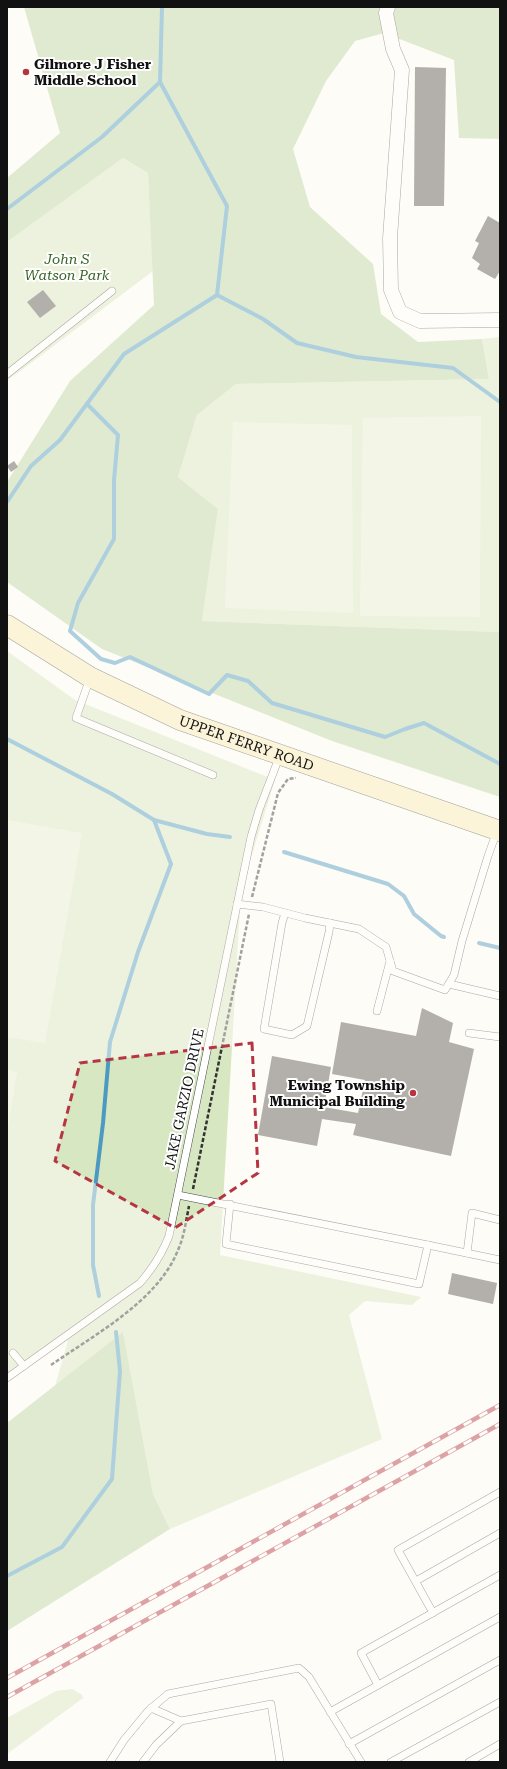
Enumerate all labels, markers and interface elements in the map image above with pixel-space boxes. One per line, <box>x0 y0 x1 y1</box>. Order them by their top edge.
place label: Gilmore J Fisher Middle School <box>34 56 152 88</box>
marker: Gilmore J Fisher Middle School <box>21 67 31 77</box>
park label: John S Watson Park <box>25 251 110 283</box>
street label: UPPER FERRY ROAD <box>177 712 316 774</box>
street label: JAKE GARZIO DRIVE <box>161 1027 207 1171</box>
place label: Ewing Township Municipal Building <box>269 1077 405 1109</box>
marker: Ewing Township Municipal Building <box>408 1088 418 1098</box>

